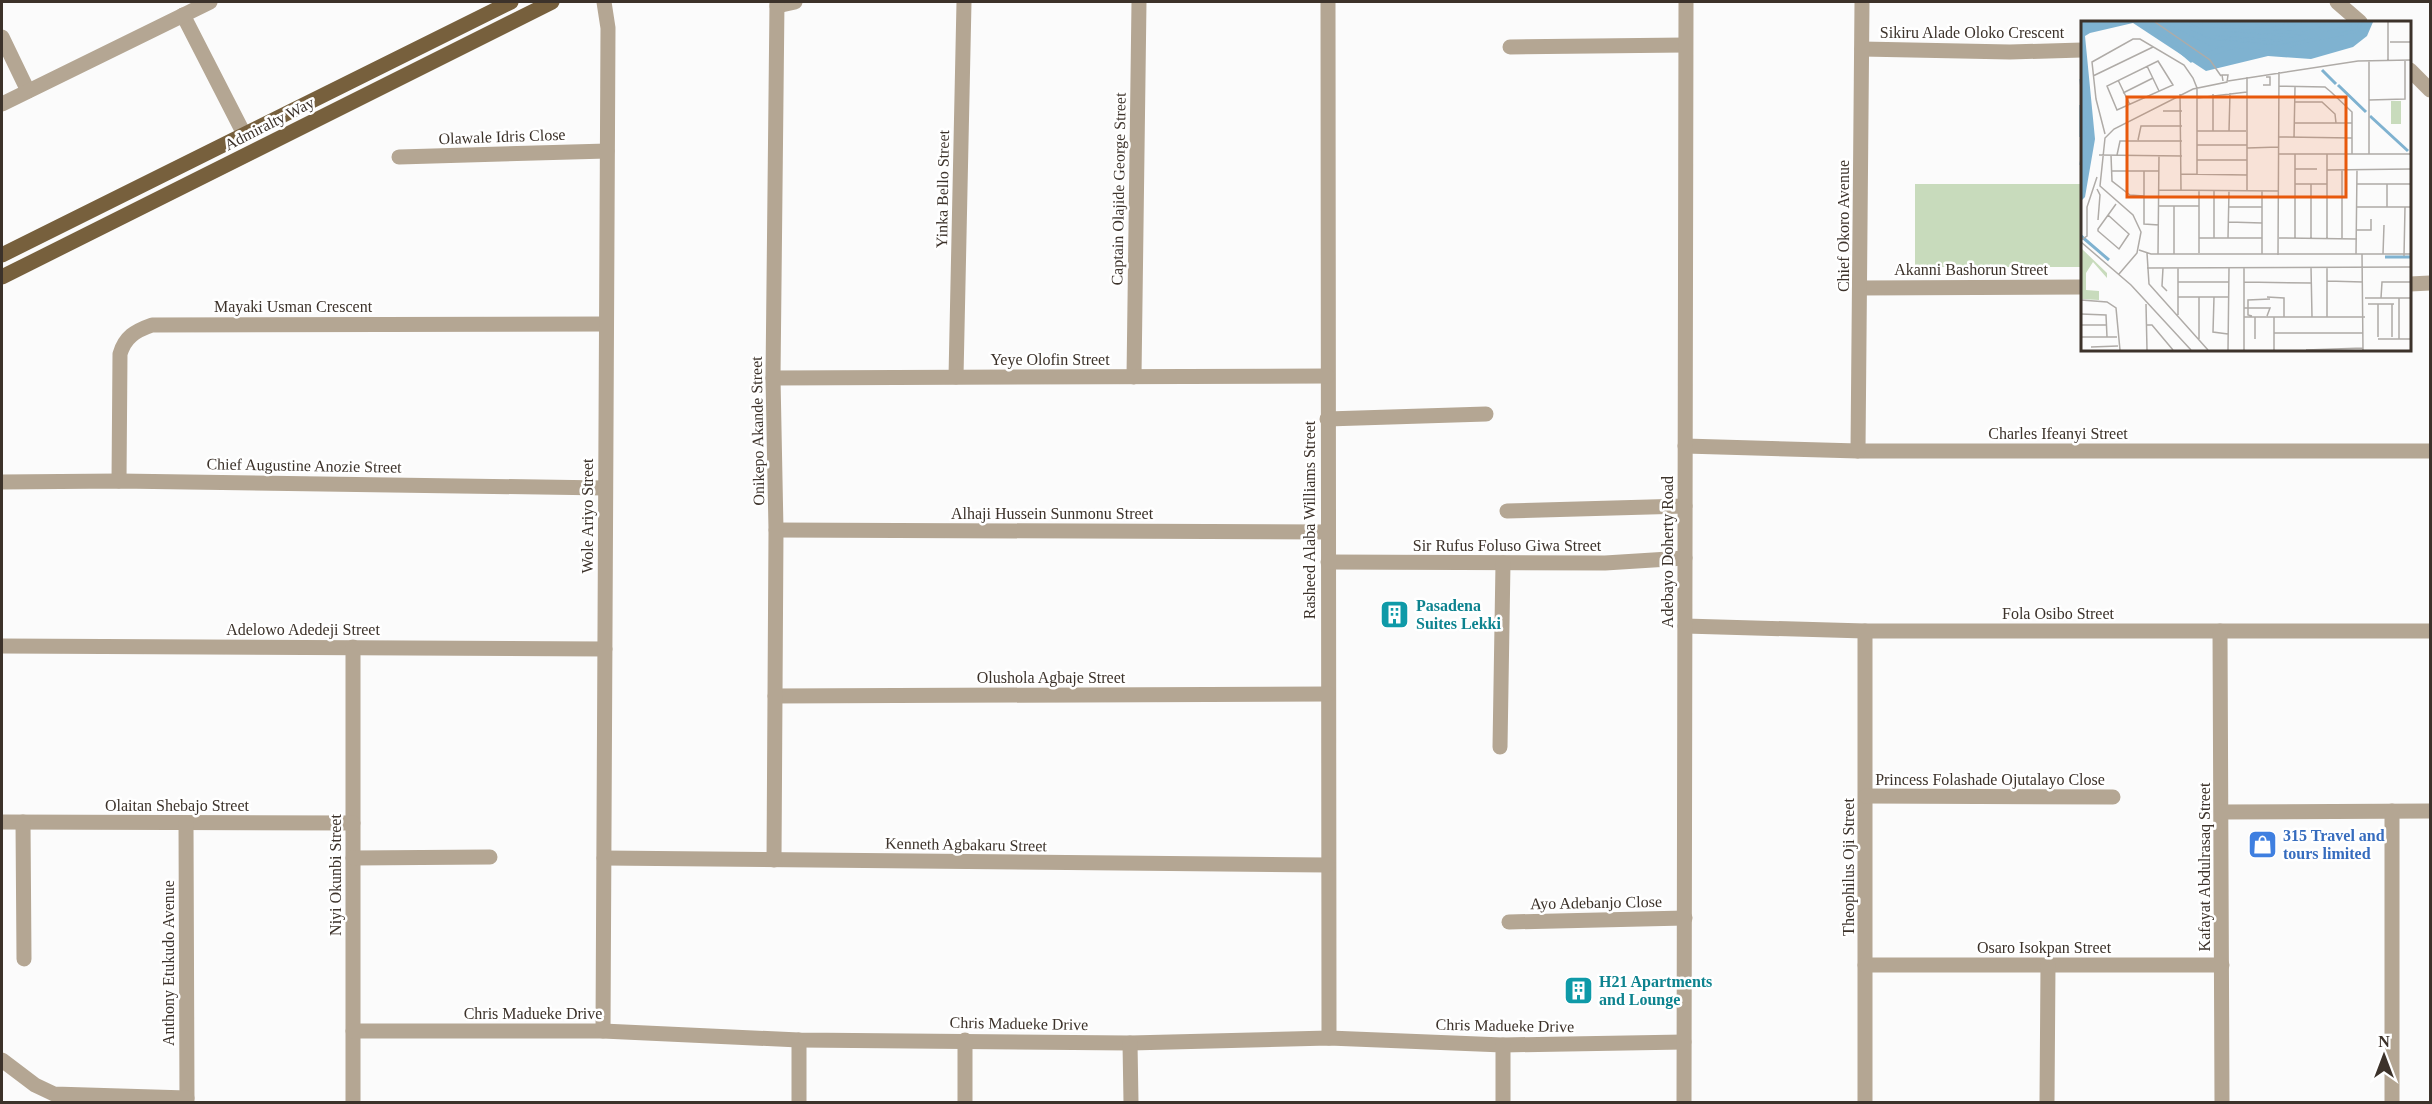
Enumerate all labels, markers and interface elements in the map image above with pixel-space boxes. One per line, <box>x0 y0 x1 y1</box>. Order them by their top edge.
inset map <box>2081 21 2411 351</box>
street label: Sikiru Alade Oloko Crescent <box>1880 24 2065 41</box>
street label: Captain Olajide George Street <box>1108 92 1130 286</box>
street label: Admiralty Way <box>222 94 317 154</box>
street label: Olawale Idris Close <box>438 126 566 147</box>
street label: Yinka Bello Street <box>933 129 952 248</box>
street label: Chief Okoro Avenue <box>1835 160 1852 292</box>
street label: Akanni Bashorun Street <box>1894 261 2048 278</box>
street label: Mayaki Usman Crescent <box>214 298 373 316</box>
street label: Yeye Olofin Street <box>990 351 1110 369</box>
street label: Onikepo Akande Street <box>748 356 768 506</box>
street label: Rasheed Alaba Williams Street <box>1301 420 1318 619</box>
street label: Charles Ifeanyi Street <box>1988 425 2128 443</box>
street label: Chief Augustine Anozie Street <box>206 455 402 477</box>
street label: Wole Ariyo Street <box>579 458 597 574</box>
street label: Adebayo Doherty Road <box>1659 476 1677 628</box>
street label: Alhaji Hussein Sunmonu Street <box>951 505 1154 523</box>
street label: Sir Rufus Foluso Giwa Street <box>1413 537 1602 554</box>
place label: Pasadena Suites Lekki <box>1416 597 1501 632</box>
building icon: Pasadena Suites Lekki <box>1379 598 1411 630</box>
street label: Fola Osibo Street <box>2002 605 2115 622</box>
street label: Adelowo Adedeji Street <box>226 621 380 639</box>
street label: Olushola Agbaje Street <box>977 669 1126 687</box>
street label: Princess Folashade Ojutalayo Close <box>1875 771 2105 789</box>
street label: Kafayat Abdulrasaq Street <box>2196 782 2214 951</box>
street label: Olaitan Shebajo Street <box>105 797 250 815</box>
street label: Theophilus Oji Street <box>1840 798 1858 936</box>
street label: Niyi Okunbi Street <box>327 814 345 936</box>
place label: 315 Travel and tours limited <box>2283 827 2385 862</box>
shop icon: 315 Travel and tours limited <box>2246 828 2278 860</box>
street label: Kenneth Agbakaru Street <box>885 835 1048 855</box>
street label: Anthony Etukudo Avenue <box>160 880 178 1046</box>
street label: Ayo Adebanjo Close <box>1530 893 1662 913</box>
street label: Osaro Isokpan Street <box>1977 939 2112 957</box>
place label: H21 Apartments and Lounge <box>1599 973 1712 1009</box>
building icon: H21 Apartments and Lounge <box>1562 974 1594 1006</box>
street label: Chris Madueke Drive <box>464 1005 602 1022</box>
street label: Chris Madueke Drive <box>950 1014 1088 1033</box>
street label: Chris Madueke Drive <box>1436 1016 1574 1035</box>
north arrow <box>2354 1026 2414 1086</box>
text: N <box>2378 1033 2390 1050</box>

